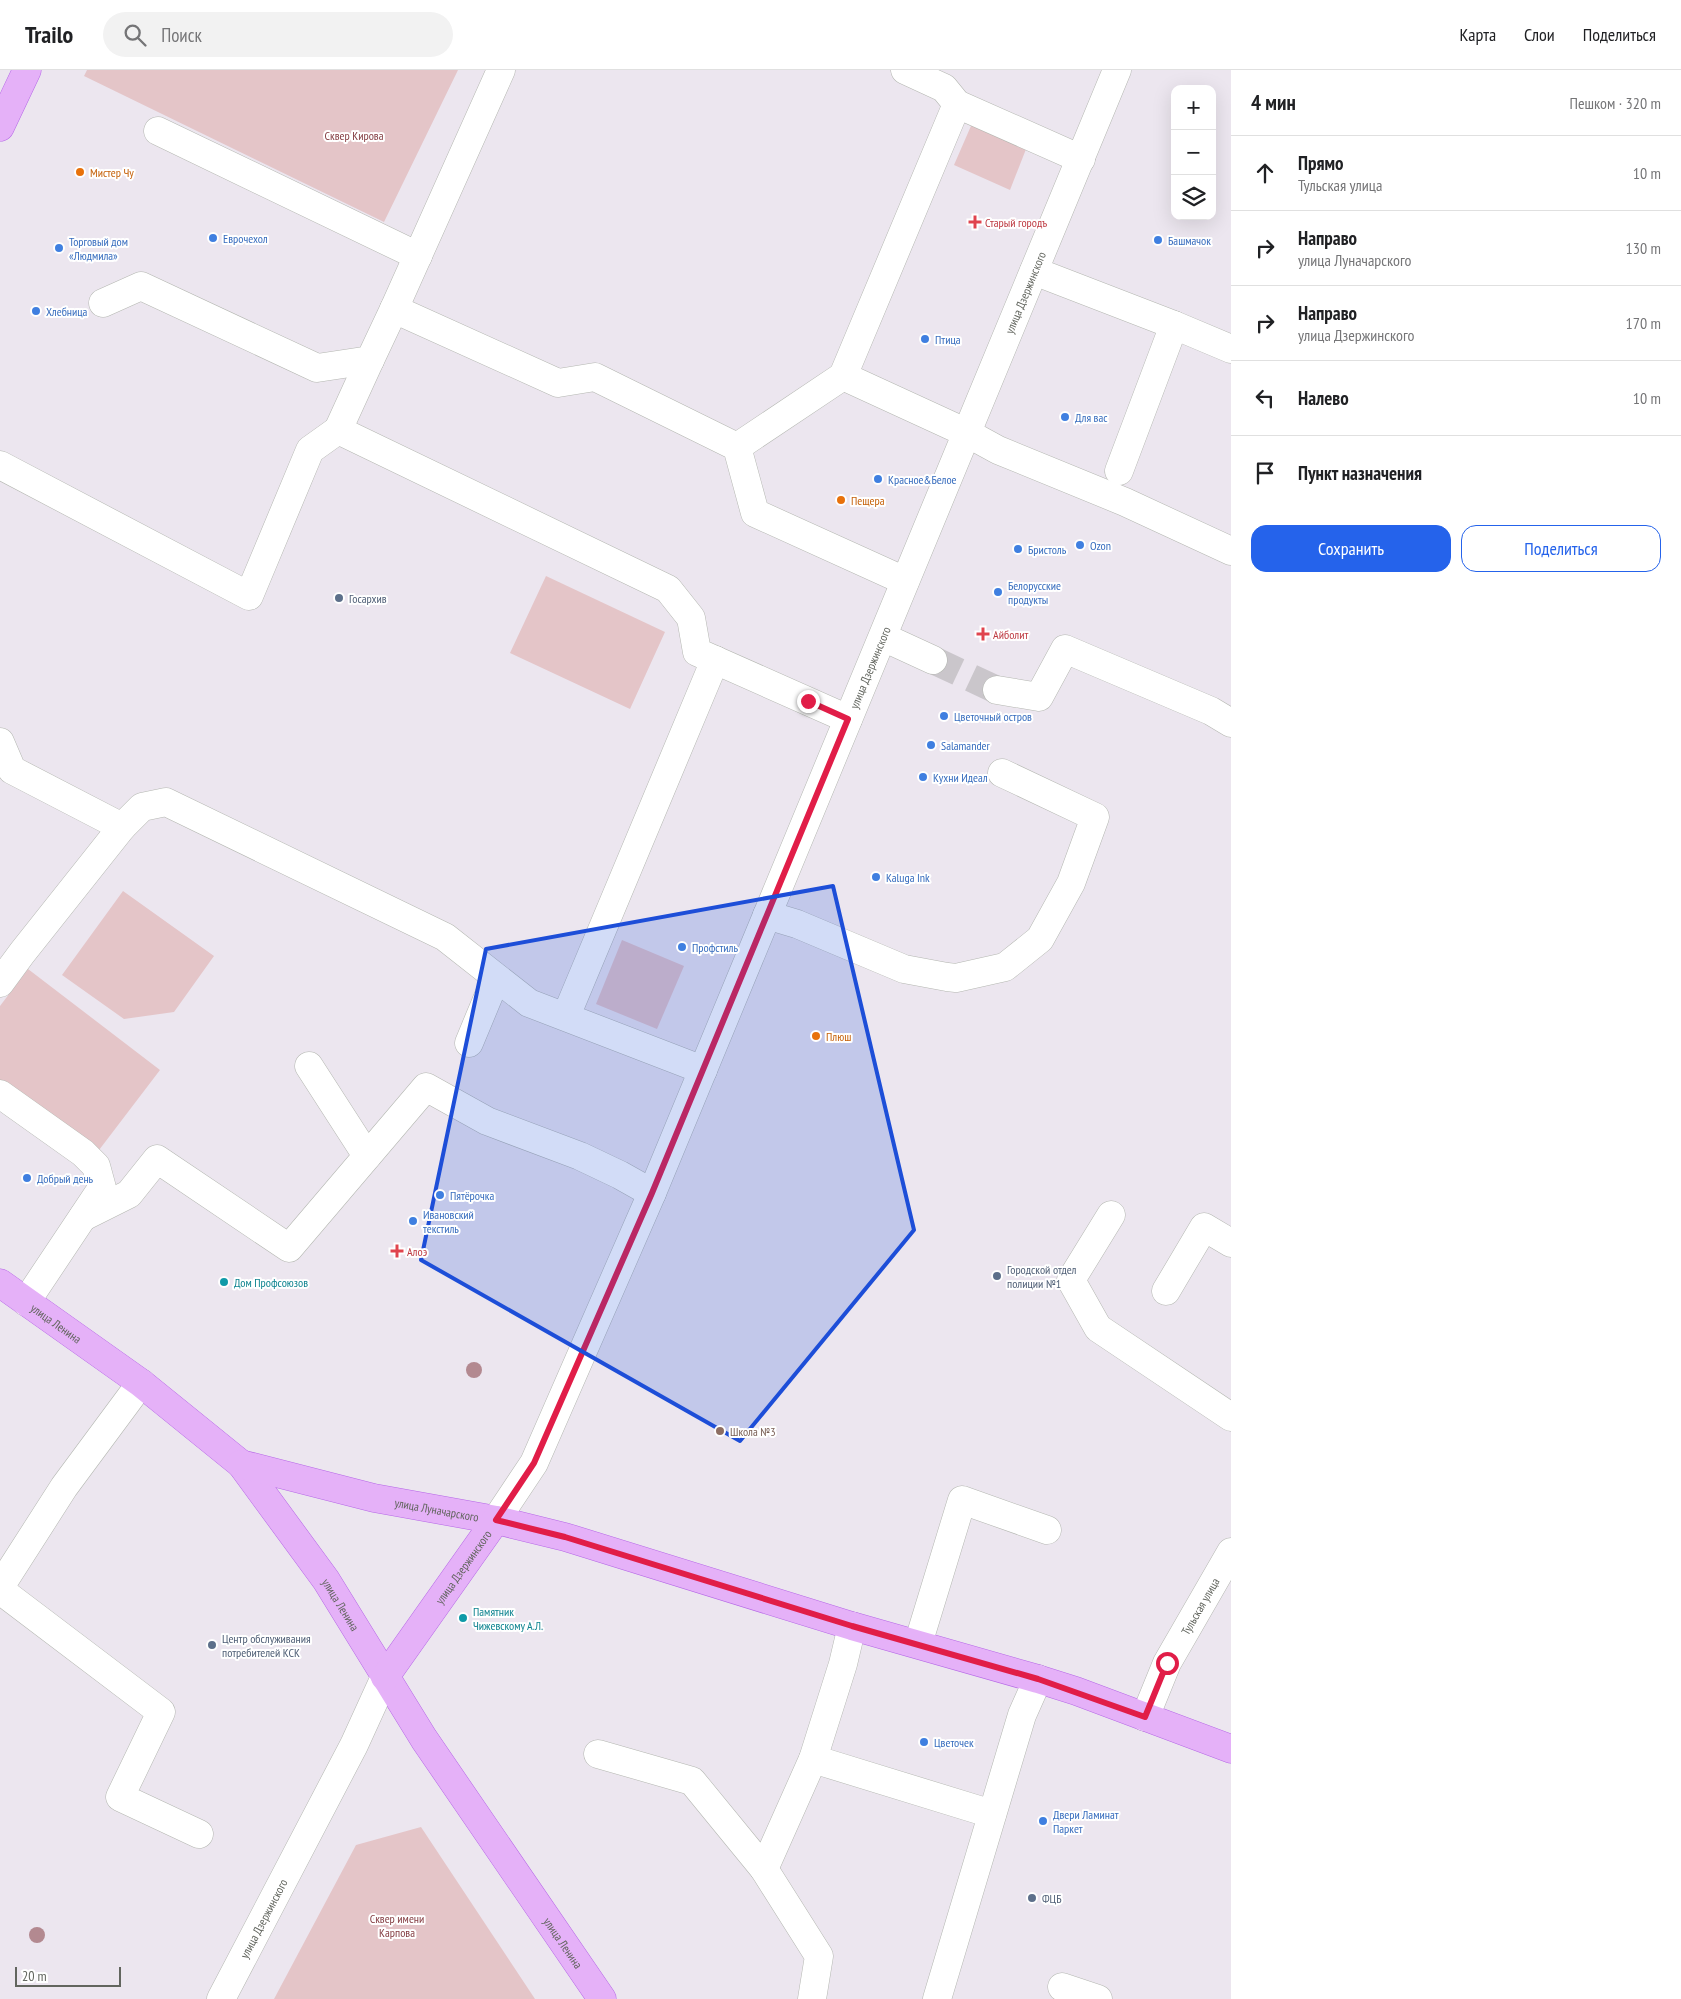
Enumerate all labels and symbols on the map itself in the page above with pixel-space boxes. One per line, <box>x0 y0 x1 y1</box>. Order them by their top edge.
park label: Сквер Кирова <box>325 128 384 143</box>
place label: Мистер Чу <box>90 165 134 180</box>
marker: Мистер Чу <box>74 166 86 178</box>
place label: Старый городъ <box>985 215 1047 230</box>
marker: Старый городъ <box>969 216 981 228</box>
place label: Еврочехол <box>223 231 268 246</box>
marker: Еврочехол <box>207 232 219 244</box>
place label: Башмачок <box>1168 233 1211 248</box>
place label: Торговый дом «Людмила» <box>69 234 128 263</box>
marker: Башмачок <box>1152 234 1164 246</box>
marker: Торговый дом «Людмила» <box>53 242 65 254</box>
street label: улица Дзержинского <box>1001 249 1049 336</box>
place label: Хлебница <box>46 304 88 319</box>
marker: Хлебница <box>30 305 42 317</box>
place label: Птица <box>935 332 961 347</box>
marker: Птица <box>919 333 931 345</box>
place label: Для вас <box>1075 410 1108 425</box>
marker: Для вас <box>1059 411 1071 423</box>
place label: Красное&Белое <box>888 472 957 487</box>
marker: Красное&Белое <box>872 473 884 485</box>
place label: Пещера <box>851 493 885 508</box>
marker: Пещера <box>835 494 847 506</box>
place label: Ozon <box>1090 538 1111 553</box>
marker: Ozon <box>1074 539 1086 551</box>
place label: Бристоль <box>1028 542 1067 557</box>
marker: Бристоль <box>1012 543 1024 555</box>
place label: Белорусские продукты <box>1008 578 1061 607</box>
marker: Белорусские продукты <box>992 586 1004 598</box>
place label: Госархив <box>349 591 387 606</box>
marker: Госархив <box>333 592 345 604</box>
street label: улица Дзержинского <box>846 624 893 711</box>
place label: Айболит <box>993 627 1028 642</box>
marker: Айболит <box>977 628 989 640</box>
route end <box>797 690 820 713</box>
place label: Цветочный остров <box>954 709 1032 724</box>
marker: Цветочный остров <box>938 710 950 722</box>
place label: Salamander <box>941 738 991 753</box>
marker: Salamander <box>925 739 937 751</box>
place label: Кухни Идеал <box>933 770 988 785</box>
marker: Кухни Идеал <box>917 771 929 783</box>
place label: Kaluga Ink <box>886 870 930 885</box>
marker: Kaluga Ink <box>870 871 882 883</box>
place label: Профстиль <box>692 940 738 955</box>
marker: Профстиль <box>676 941 688 953</box>
place label: Плюш <box>826 1029 851 1044</box>
marker: Плюш <box>810 1030 822 1042</box>
place label: Добрый день <box>37 1171 94 1186</box>
marker: Добрый день <box>21 1172 33 1184</box>
place label: Пятёрочка <box>450 1188 494 1203</box>
marker: Пятёрочка <box>434 1189 446 1201</box>
place label: Ивановский текстиль <box>423 1207 474 1236</box>
marker: Ивановский текстиль <box>407 1215 419 1227</box>
place label: Алоэ <box>407 1244 428 1259</box>
marker: Алоэ <box>391 1245 403 1257</box>
place label: Городской отдел полиции №1 <box>1007 1262 1077 1291</box>
marker: Городской отдел полиции №1 <box>991 1270 1003 1282</box>
place label: Дом Профсоюзов <box>234 1275 308 1290</box>
marker: Дом Профсоюзов <box>218 1276 230 1288</box>
street label: улица Ленина <box>28 1300 85 1346</box>
place label: Школа №3 <box>730 1424 776 1439</box>
marker: Школа №3 <box>714 1425 726 1437</box>
street label: улица Луначарского <box>393 1494 480 1524</box>
street label: улица Дзержинского <box>432 1527 494 1607</box>
street label: улица Ленина <box>319 1575 363 1633</box>
street label: Тульская улица <box>1177 1575 1222 1637</box>
place label: Памятник Чижевскому А.Л. <box>473 1604 543 1633</box>
marker: Памятник Чижевскому А.Л. <box>457 1612 469 1624</box>
place label: Центр обслуживания потребителей КСК <box>222 1631 311 1660</box>
marker: Центр обслуживания потребителей КСК <box>206 1639 218 1651</box>
route start <box>1156 1652 1179 1675</box>
place label: Цветочек <box>934 1735 974 1750</box>
marker: Цветочек <box>918 1736 930 1748</box>
place label: Двери Ламинат Паркет <box>1053 1807 1119 1836</box>
marker: Двери Ламинат Паркет <box>1037 1815 1049 1827</box>
street label: улица Дзержинского <box>236 1876 290 1961</box>
place label: ФЦБ <box>1042 1891 1062 1906</box>
marker: ФЦБ <box>1026 1892 1038 1904</box>
park label: Сквер имени Карпова <box>370 1911 424 1940</box>
street label: улица Ленина <box>541 1914 586 1971</box>
scale bar <box>15 1964 121 1987</box>

